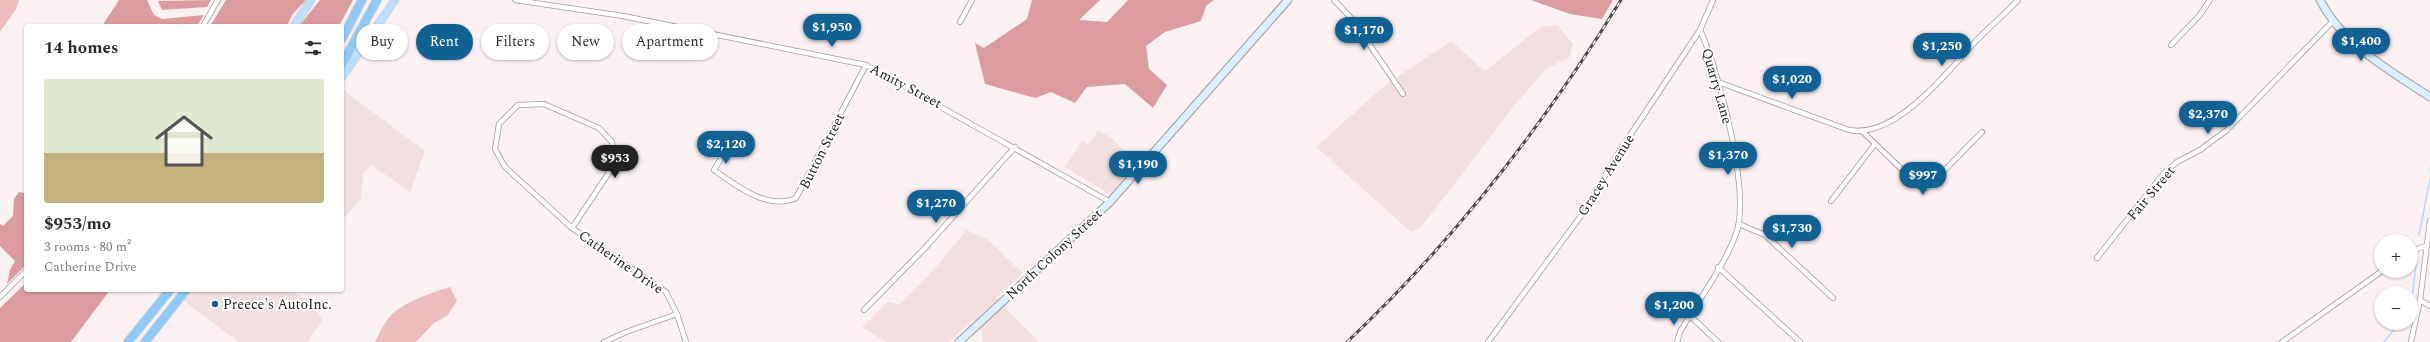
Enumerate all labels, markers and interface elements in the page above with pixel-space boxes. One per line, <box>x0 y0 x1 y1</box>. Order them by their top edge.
pin: $1,950 <box>799 14 865 48</box>
text: $1,950 <box>812 17 852 37</box>
pin: $1,170 <box>1331 17 1397 51</box>
text: $1,170 <box>1344 20 1384 40</box>
chip: Buy <box>356 24 408 60</box>
chip: Rent <box>416 24 473 60</box>
chip: Filters <box>481 24 549 60</box>
chip: New <box>557 24 614 60</box>
chip: Apartment <box>622 24 718 60</box>
pin: $1,400 <box>2328 28 2394 62</box>
text: $1,400 <box>2341 31 2381 51</box>
pin: $1,250 <box>1909 33 1975 67</box>
text: 14 homes <box>44 35 118 61</box>
text: $1,250 <box>1922 36 1962 56</box>
icon: filters <box>302 37 324 59</box>
street label: Quarry Lane <box>1696 46 1738 127</box>
street label: Amity Street <box>866 58 946 114</box>
pin: $1,020 <box>1759 66 1825 100</box>
text: $1,020 <box>1772 69 1812 89</box>
pin: $2,370 <box>2175 101 2241 135</box>
text: $2,370 <box>2188 104 2228 124</box>
icon: home <box>148 105 220 177</box>
street label: Button Street <box>794 109 850 193</box>
street label: Gracey Avenue <box>1572 130 1640 220</box>
pin: $2,120 <box>693 131 759 165</box>
text: $2,120 <box>706 134 746 154</box>
pin: $1,370 <box>1695 142 1761 176</box>
pin: $953 <box>591 145 639 179</box>
text: $1,370 <box>1708 145 1748 165</box>
text: $953 <box>600 148 630 168</box>
pin: $1,190 <box>1105 151 1171 185</box>
text: $1,190 <box>1118 154 1158 174</box>
street label: Fair Street <box>2122 161 2180 225</box>
pin: $997 <box>1899 162 1947 196</box>
text: $997 <box>1908 165 1938 185</box>
pin: $1,270 <box>903 190 969 224</box>
text: $1,270 <box>916 193 956 213</box>
street label: North Colony Street <box>1001 204 1107 304</box>
text: $953/mo <box>44 211 111 237</box>
pin: $1,730 <box>1759 215 1825 249</box>
text: $1,730 <box>1772 218 1812 238</box>
street label: Catherine Drive <box>574 225 668 299</box>
map controls <box>2374 234 2418 330</box>
button: + <box>2374 234 2418 278</box>
text: 3 rooms · 80 m² <box>44 237 131 257</box>
text: Catherine Drive <box>44 257 136 277</box>
button: − <box>2374 286 2418 330</box>
pin: $1,200 <box>1641 292 1707 326</box>
place label: Preece's AutoInc. <box>223 294 332 315</box>
text: $1,200 <box>1654 295 1694 315</box>
marker: Preece's AutoInc. <box>210 299 220 309</box>

